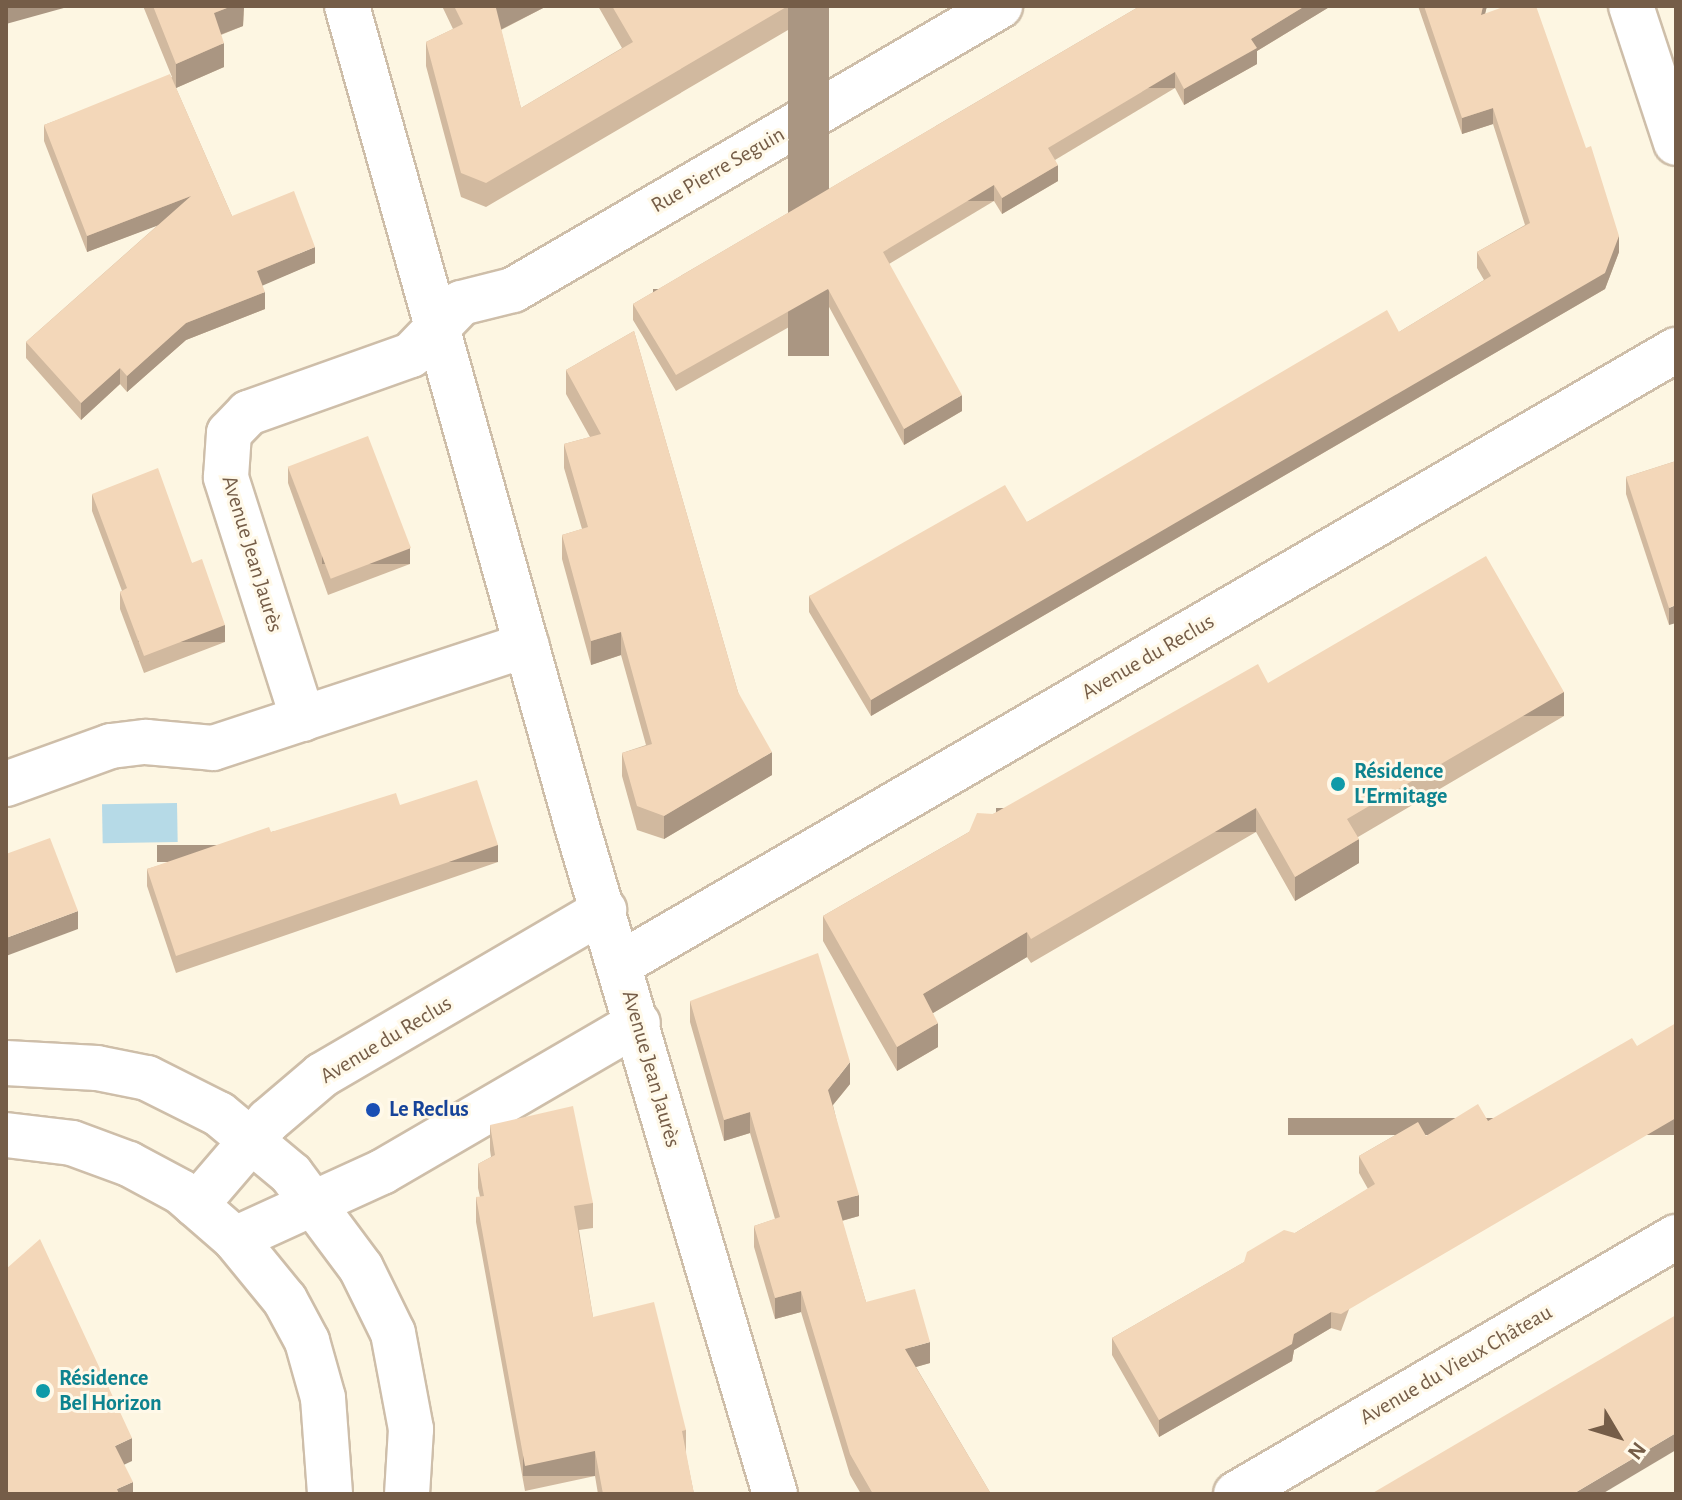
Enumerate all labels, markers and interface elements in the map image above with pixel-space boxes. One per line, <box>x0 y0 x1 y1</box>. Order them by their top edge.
street label: Rue Pierre Seguin <box>646 121 790 219</box>
street label: Avenue Jean Jaurès <box>216 473 288 635</box>
street label: Avenue du Reclus <box>1077 608 1219 706</box>
place label: Résidence L'Ermitage <box>1354 758 1447 810</box>
marker: Résidence L'Ermitage <box>1329 775 1347 793</box>
street label: Avenue Jean Jaurès <box>616 987 686 1151</box>
street label: Avenue du Reclus <box>315 990 457 1090</box>
place label: Le Reclus <box>389 1097 469 1123</box>
marker: Le Reclus <box>364 1101 382 1119</box>
street label: Avenue du Vieux Château <box>1355 1299 1557 1431</box>
place label: Résidence Bel Horizon <box>59 1365 162 1416</box>
marker: Résidence Bel Horizon <box>34 1382 52 1400</box>
north arrow <box>1578 1396 1658 1476</box>
text: N <box>1624 1438 1650 1464</box>

